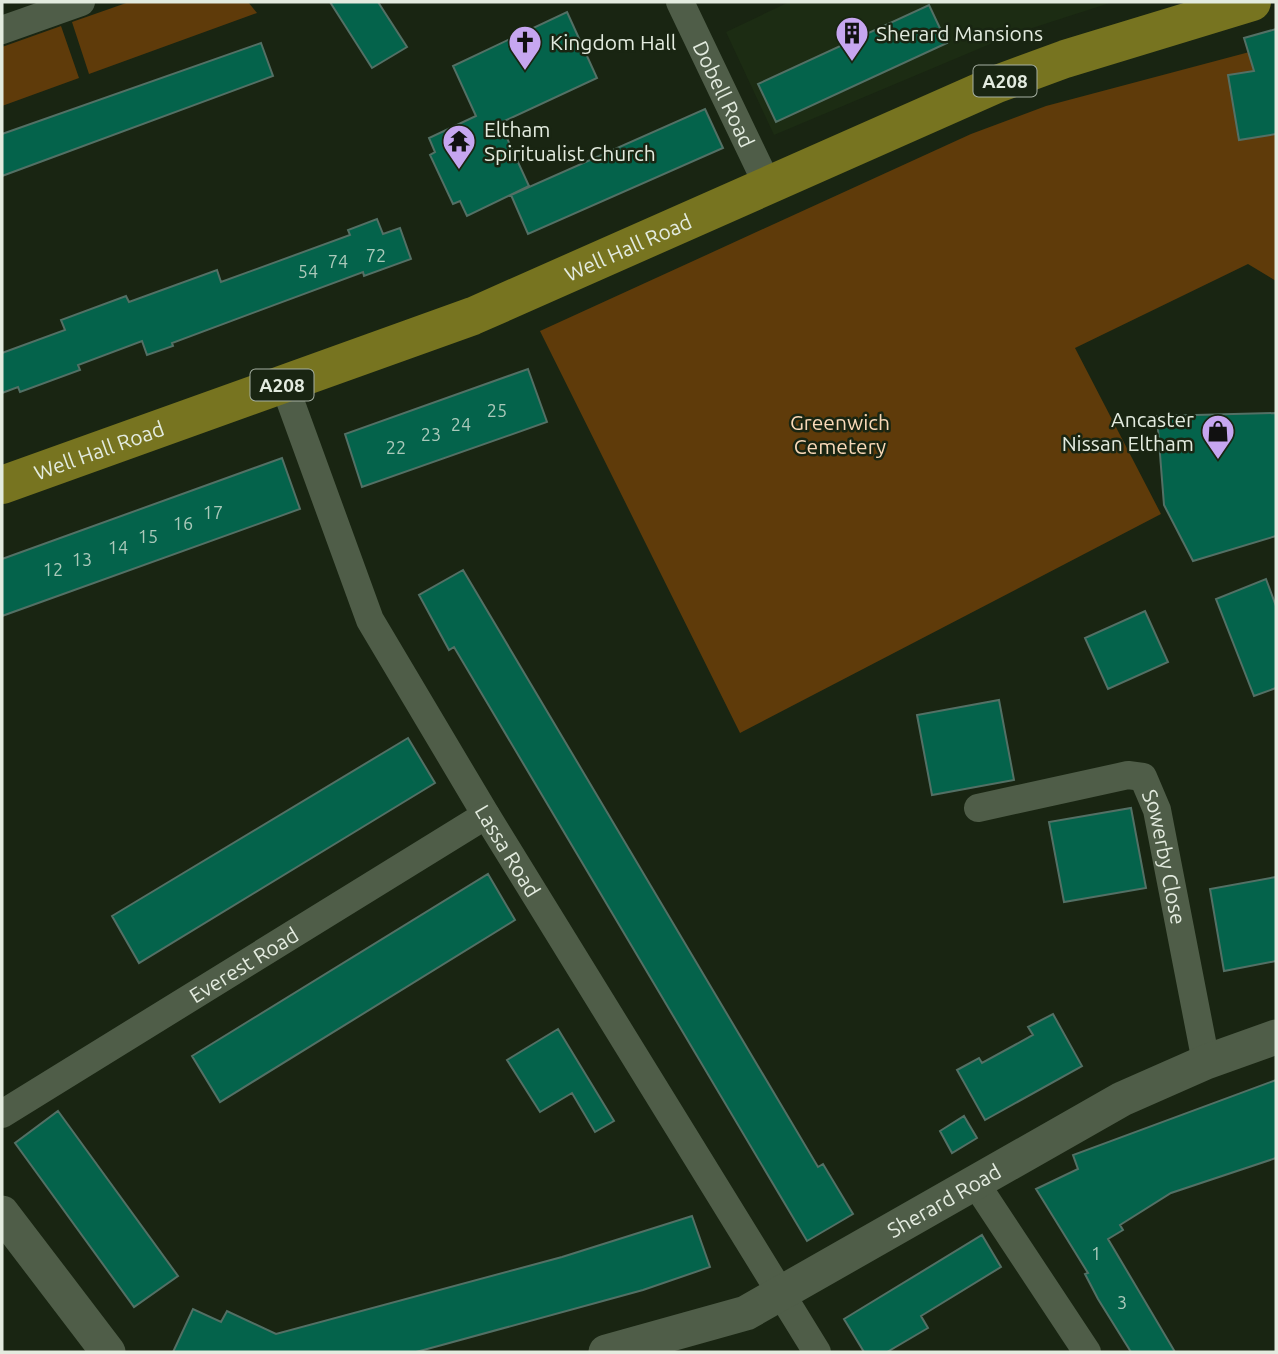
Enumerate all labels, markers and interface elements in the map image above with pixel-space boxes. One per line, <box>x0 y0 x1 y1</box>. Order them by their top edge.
building icon: Sherard Mansions <box>833 14 871 63</box>
place label: Sherard Mansions <box>876 21 1043 45</box>
church icon: Kingdom Hall <box>506 23 544 72</box>
place label: Kingdom Hall <box>550 30 676 54</box>
street label: Dobell Road <box>688 37 760 151</box>
road number: A208 <box>974 66 1036 96</box>
place label: Eltham Spiritualist Church <box>484 117 656 165</box>
temple icon: Eltham Spiritualist Church <box>440 122 478 171</box>
street label: Well Hall Road <box>561 209 695 286</box>
house number: 72 <box>366 245 386 265</box>
house number: 74 <box>328 251 348 271</box>
house number: 54 <box>298 261 318 281</box>
road number: A208 <box>250 370 314 400</box>
house number: 25 <box>487 400 507 420</box>
place label: Ancaster Nissan Eltham <box>1062 407 1194 455</box>
park label: Greenwich Cemetery <box>790 410 890 458</box>
shop icon: Ancaster Nissan Eltham <box>1199 412 1237 461</box>
house number: 24 <box>451 414 471 434</box>
street label: Well Hall Road <box>31 416 167 485</box>
house number: 23 <box>421 424 441 444</box>
house number: 22 <box>386 437 406 457</box>
house number: 17 <box>203 502 223 522</box>
house number: 16 <box>173 513 193 533</box>
house number: 15 <box>138 526 158 546</box>
house number: 14 <box>108 537 128 557</box>
house number: 13 <box>72 549 92 569</box>
house number: 12 <box>43 559 63 579</box>
street label: Sowerby Close <box>1138 786 1191 926</box>
street label: Lassa Road <box>471 800 545 901</box>
street label: Everest Road <box>185 922 302 1007</box>
street label: Sherard Road <box>883 1159 1005 1242</box>
house number: 1 <box>1091 1243 1101 1263</box>
house number: 3 <box>1117 1292 1127 1312</box>

